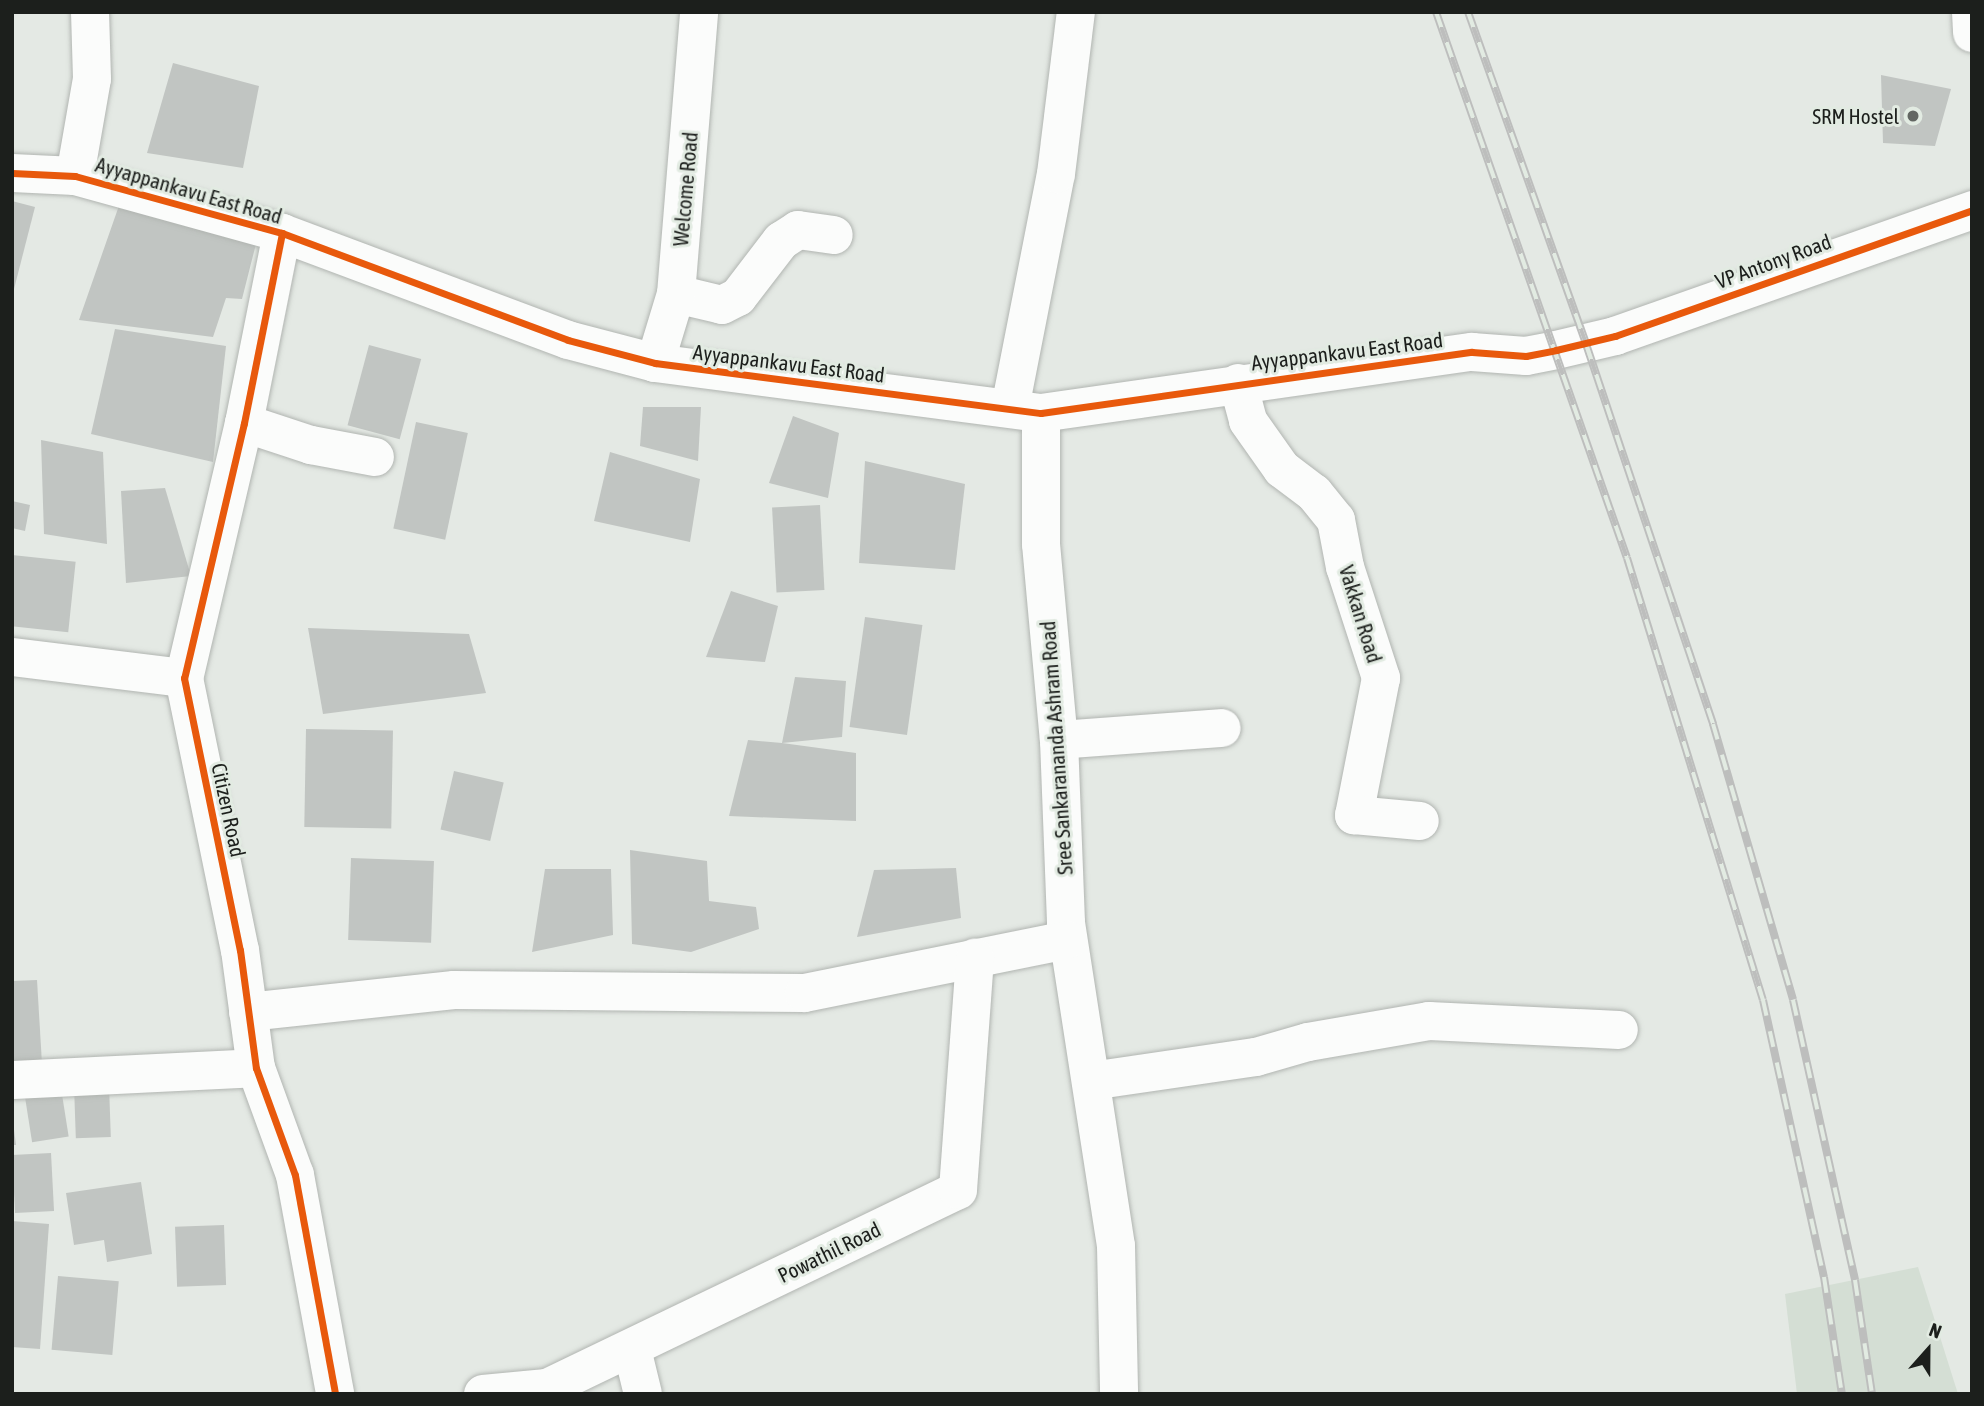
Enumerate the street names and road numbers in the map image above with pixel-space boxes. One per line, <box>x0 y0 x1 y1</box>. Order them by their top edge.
street label: Welcome Road <box>667 131 703 247</box>
street label: Ayyappankavu East Road <box>93 151 285 229</box>
street label: VP Antony Road <box>1712 228 1834 294</box>
street label: Ayyappankavu East Road <box>1250 327 1444 375</box>
street label: Ayyappankavu East Road <box>692 339 886 387</box>
street label: Vakkan Road <box>1334 562 1388 666</box>
street label: Sree Sankarananda Ashram Road <box>1035 620 1077 876</box>
street label: Citizen Road <box>207 761 251 859</box>
street label: Powathil Road <box>773 1216 885 1288</box>

